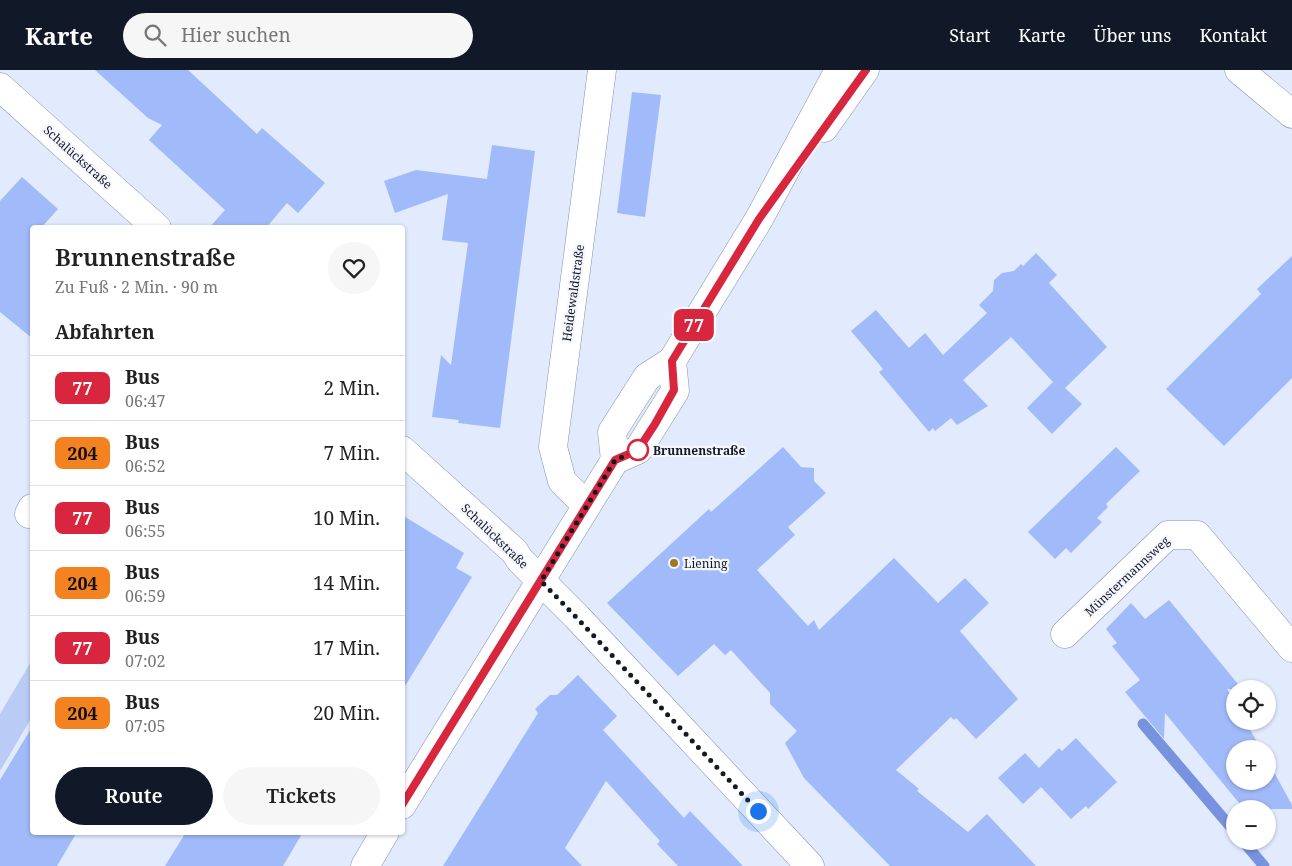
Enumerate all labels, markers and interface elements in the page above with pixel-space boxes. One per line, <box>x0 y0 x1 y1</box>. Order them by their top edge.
search box <box>123 13 473 58</box>
text: Karte <box>25 19 93 52</box>
icon: search <box>141 21 169 49</box>
text: Hier suchen <box>181 22 291 48</box>
text: Start <box>949 23 990 47</box>
text: Karte <box>1018 23 1066 47</box>
text: Über uns <box>1094 23 1171 47</box>
text: Kontakt <box>1199 23 1267 47</box>
street label: Schalückstraße <box>40 122 116 192</box>
text: Brunnenstraße <box>55 240 236 273</box>
button: heart <box>328 242 380 294</box>
street label: Heidewaldstraße <box>558 243 588 343</box>
text: Zu Fuß · 2 Min. · 90 m <box>55 276 218 298</box>
line badge: 77 <box>672 309 716 341</box>
text: 77 <box>684 313 704 337</box>
text: Abfahrten <box>55 319 155 345</box>
text: Bus <box>125 364 160 390</box>
text: 2 Min. <box>324 375 380 401</box>
text: 77 <box>72 376 93 400</box>
text: 06:47 <box>125 390 165 412</box>
text: Bus <box>125 429 160 455</box>
marker: Brunnenstraße <box>627 439 649 461</box>
text: 7 Min. <box>324 440 380 466</box>
text: 204 <box>67 441 98 465</box>
place label: Brunnenstraße <box>653 442 746 459</box>
text: 06:52 <box>125 455 165 477</box>
text: Bus <box>125 494 160 520</box>
street label: Schalückstraße <box>458 500 532 572</box>
text: 10 Min. <box>313 505 380 531</box>
text: 77 <box>72 506 93 530</box>
text: 06:55 <box>125 520 165 542</box>
street label: Münstermannsweg <box>1081 532 1174 620</box>
place label: Liening <box>684 555 728 572</box>
marker: Liening <box>668 557 680 569</box>
text: Bus <box>125 559 160 585</box>
text: 14 Min. <box>313 570 380 596</box>
text: 204 <box>67 571 98 595</box>
text: 06:59 <box>125 585 165 607</box>
text: Bus <box>125 624 160 650</box>
text: 17 Min. <box>313 635 380 661</box>
text: 77 <box>72 636 93 660</box>
text: 07:02 <box>125 650 165 672</box>
map controls <box>1226 680 1276 850</box>
button: locate <box>1226 680 1276 730</box>
text: Bus <box>125 689 160 715</box>
text: 20 Min. <box>313 700 380 726</box>
text: 204 <box>67 701 98 725</box>
text: 07:05 <box>125 715 165 737</box>
button: + <box>1226 740 1276 790</box>
button: Route <box>55 767 213 825</box>
button: Tickets <box>223 767 380 825</box>
your location <box>746 799 771 824</box>
button: − <box>1226 800 1276 850</box>

